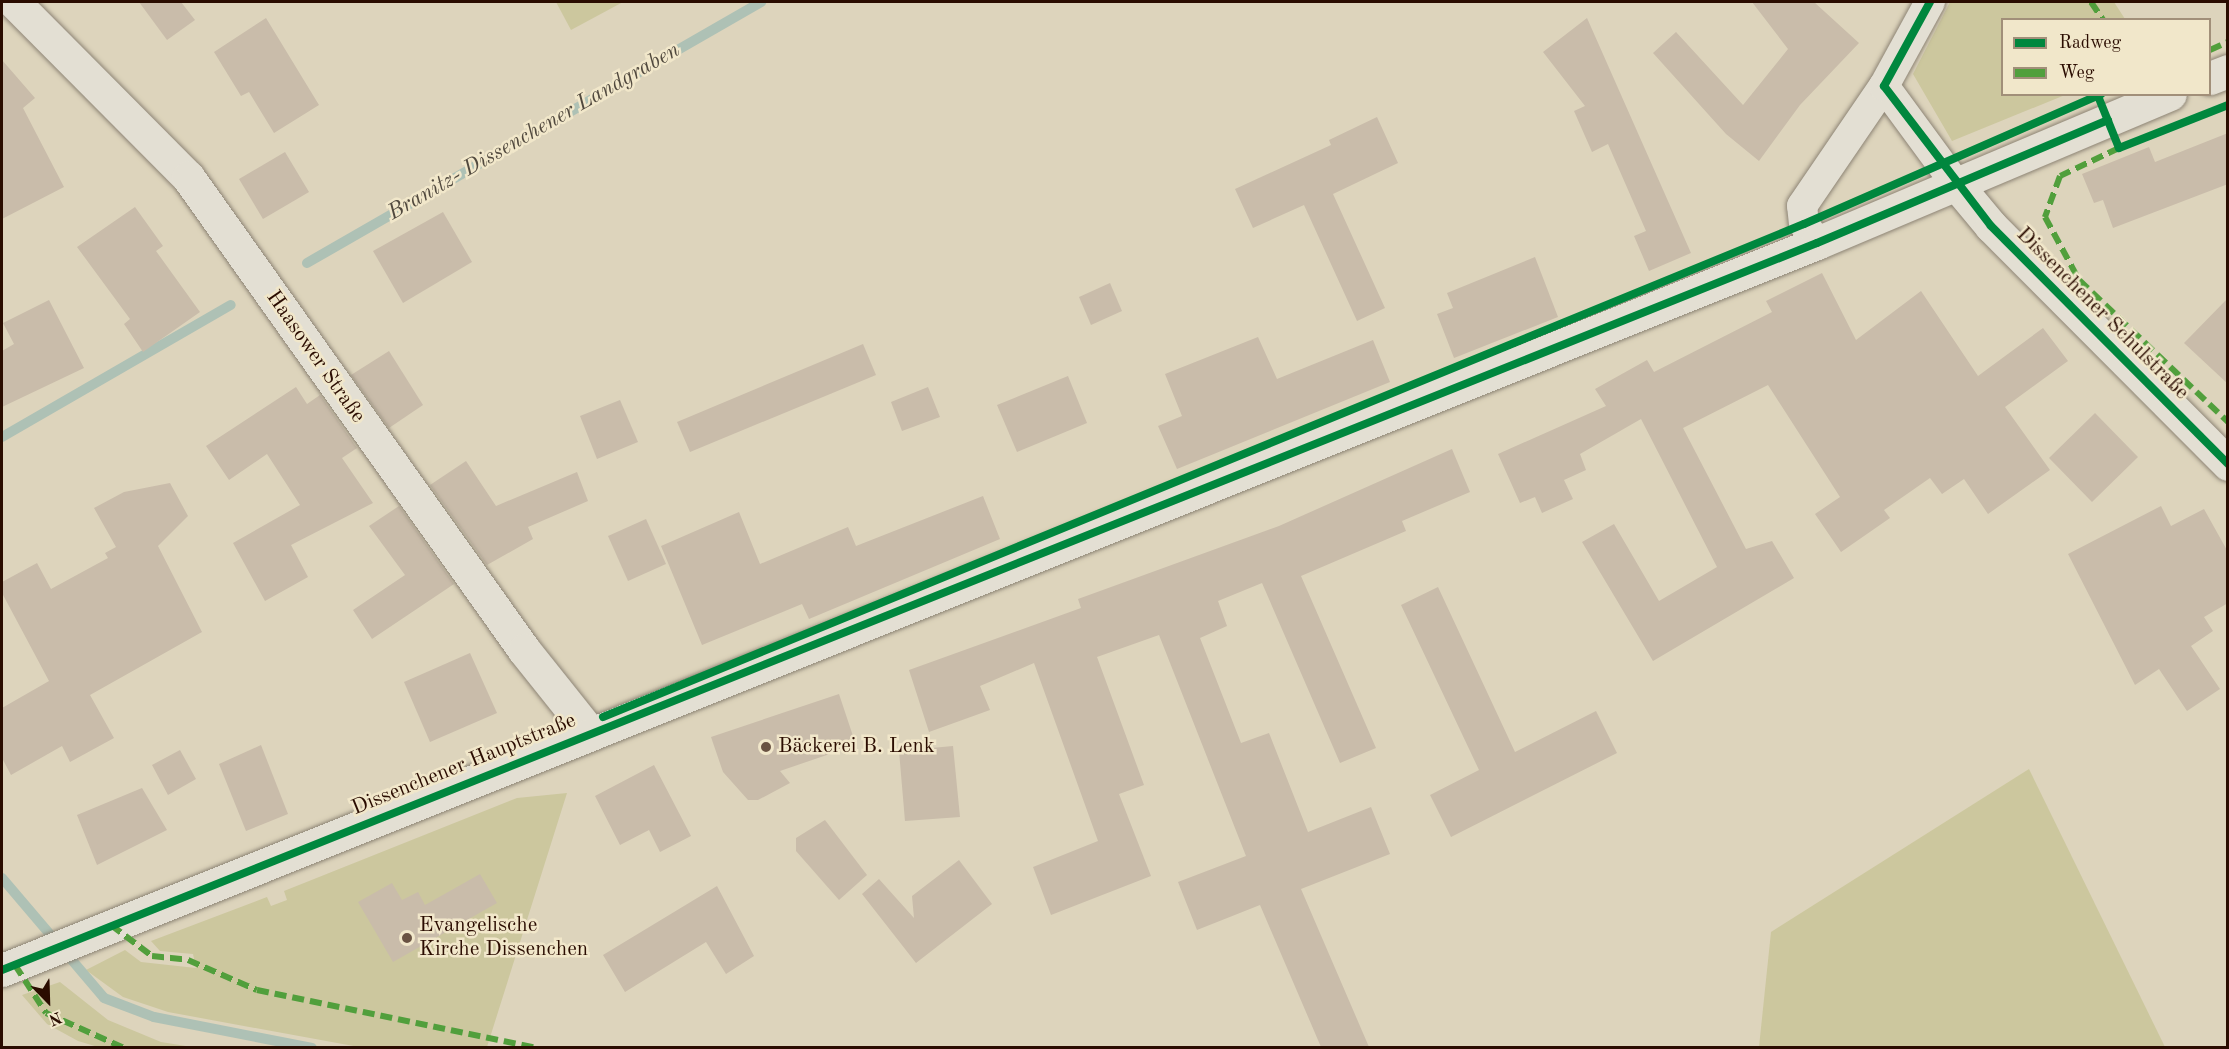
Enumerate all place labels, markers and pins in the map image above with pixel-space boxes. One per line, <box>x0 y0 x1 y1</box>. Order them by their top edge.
place label: Bäckerei B. Lenk <box>778 734 935 760</box>
marker: Bäckerei B. Lenk <box>759 740 773 754</box>
place label: Evangelische Kirche Dissenchen <box>419 913 588 963</box>
marker: Evangelische Kirche Dissenchen <box>400 931 414 945</box>

